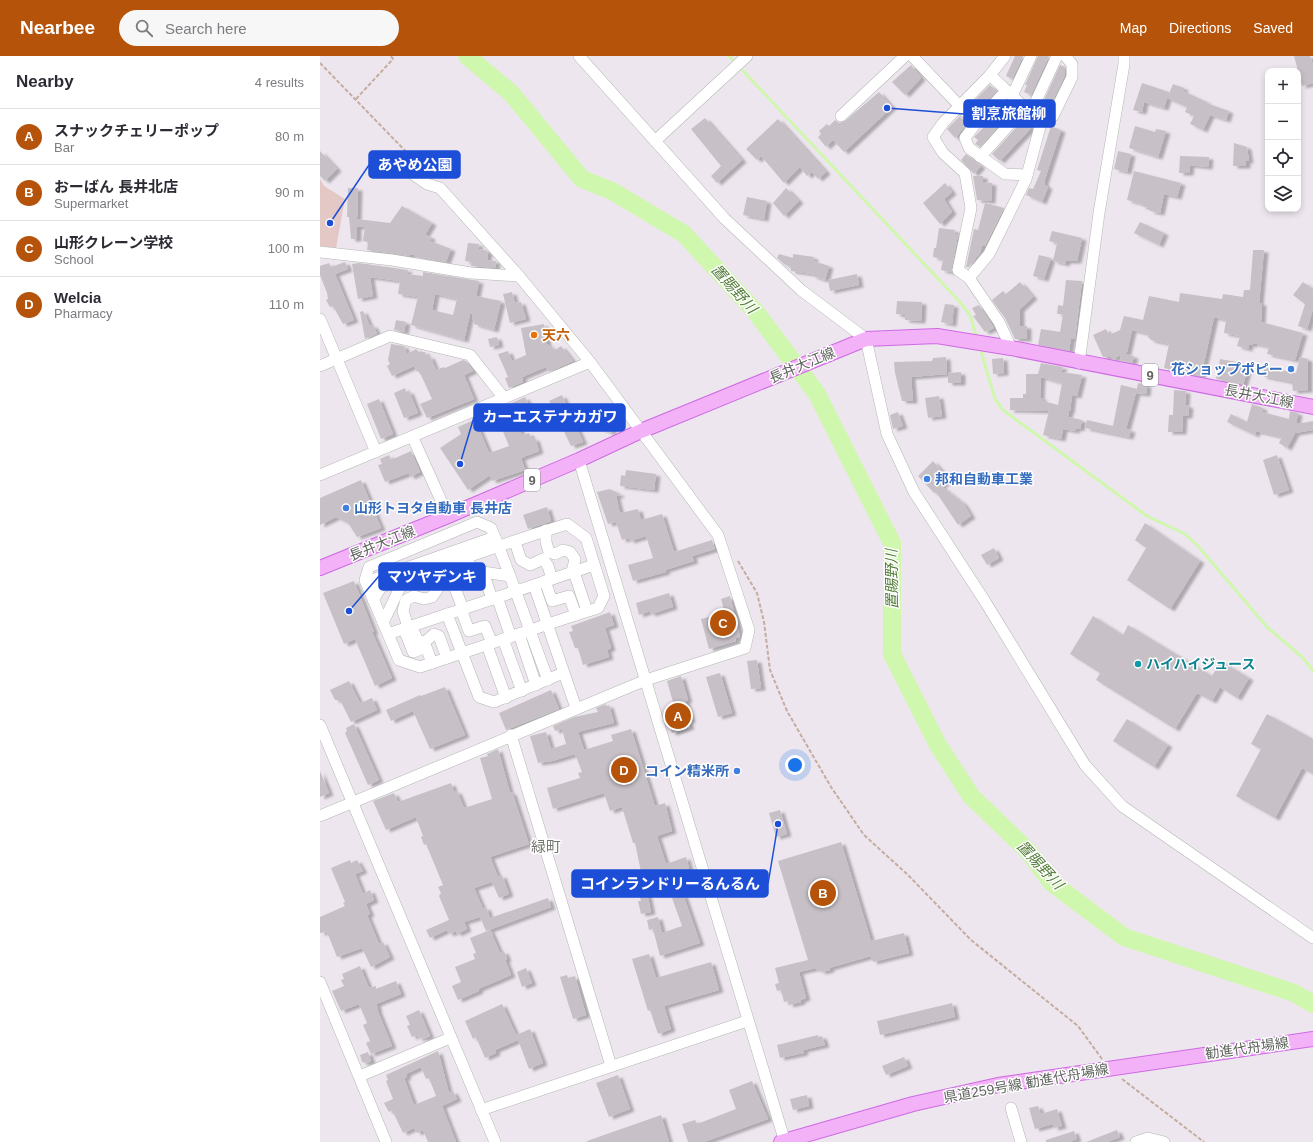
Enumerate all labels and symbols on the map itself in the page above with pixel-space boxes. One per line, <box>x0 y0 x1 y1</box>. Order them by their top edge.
callout: 割烹旅館柳 <box>964 100 1055 127</box>
text: 割烹旅館柳 <box>971 105 1047 122</box>
callout: あやめ公園 <box>369 151 460 178</box>
text: あやめ公園 <box>377 156 453 173</box>
water label: 置賜野川 <box>708 261 762 318</box>
place label: 天六 <box>542 327 570 343</box>
marker: 天六 <box>529 330 539 340</box>
street label: 長井大江線 <box>767 344 837 386</box>
place label: 花ショップポピー <box>1171 361 1283 377</box>
road number: 9 <box>1142 364 1158 386</box>
marker: 花ショップポピー <box>1286 364 1296 374</box>
street label: 長井大江線 <box>1223 381 1295 411</box>
callout: カーエステナカガワ <box>474 404 625 431</box>
text: カーエステナカガワ <box>482 408 618 425</box>
road number: 9 <box>524 469 540 491</box>
place label: 邦和自動車工業 <box>935 471 1033 487</box>
marker: 邦和自動車工業 <box>922 474 932 484</box>
place label: 山形トヨタ自動車 長井店 <box>354 500 512 516</box>
marker: 山形トヨタ自動車 長井店 <box>341 503 351 513</box>
street label: 長井大江線 <box>347 522 417 564</box>
water label: 置賜野川 <box>882 547 901 609</box>
callout: マツヤデンキ <box>379 563 485 590</box>
text: マツヤデンキ <box>387 568 477 585</box>
pin: C <box>710 608 736 638</box>
place label: ハイハイジュース <box>1146 656 1255 672</box>
marker: ハイハイジュース <box>1133 659 1143 669</box>
pin: A <box>665 701 691 731</box>
pin: D <box>611 755 637 785</box>
your location <box>785 755 805 775</box>
place label: コイン精米所 <box>645 763 729 779</box>
marker: コイン精米所 <box>732 766 742 776</box>
water label: 置賜野川 <box>1014 837 1068 894</box>
district label: 緑町 <box>531 838 561 855</box>
callout: コインランドリーるんるん <box>572 870 768 897</box>
text: コインランドリーるんるん <box>580 875 760 892</box>
pin: B <box>810 878 836 908</box>
street label: 勧進代舟場線 <box>1204 1034 1290 1062</box>
street label: 県道259号線 勧進代舟場線 <box>942 1061 1110 1105</box>

